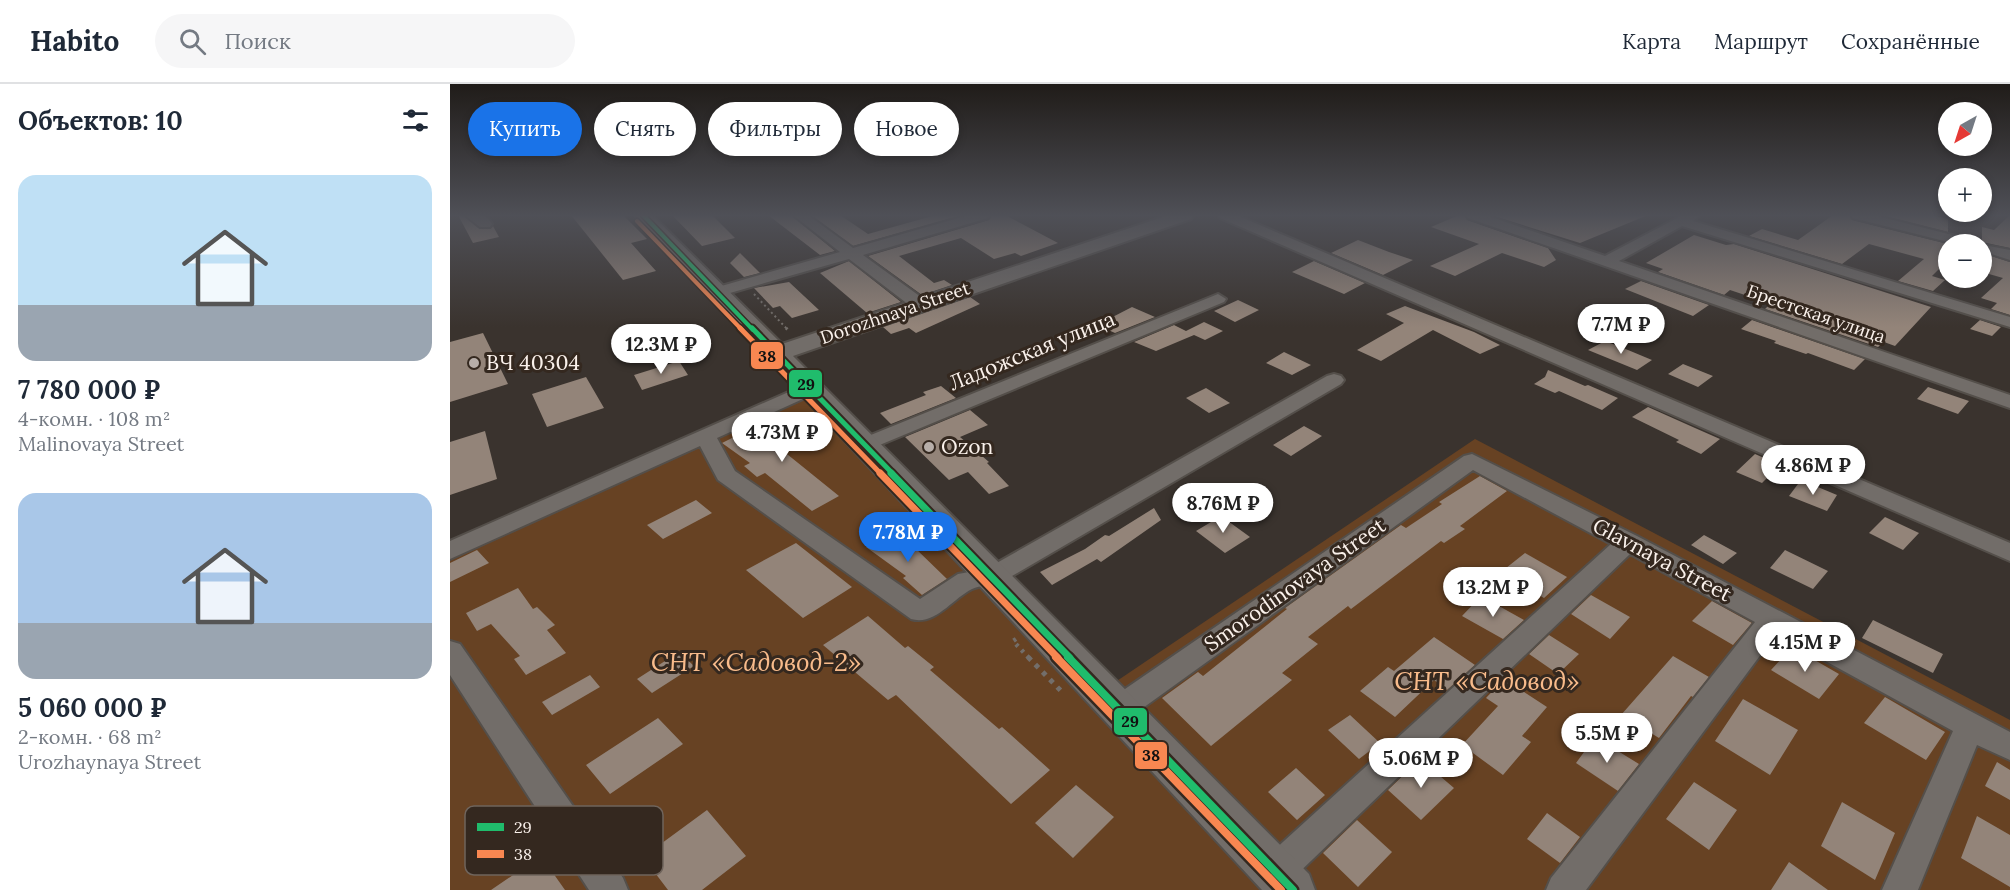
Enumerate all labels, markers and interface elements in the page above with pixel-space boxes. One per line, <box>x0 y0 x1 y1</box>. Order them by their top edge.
search box <box>155 14 575 68</box>
text: Habito <box>30 23 119 59</box>
icon: search <box>176 25 209 58</box>
text: Поиск <box>224 27 291 55</box>
text: Карта <box>1622 28 1681 55</box>
text: Маршрут <box>1714 28 1808 55</box>
text: Сохранённые <box>1841 28 1980 55</box>
chip: Купить <box>468 102 582 156</box>
chip: Снять <box>594 102 696 156</box>
chip: Фильтры <box>708 102 842 156</box>
chip: Новое <box>854 102 959 156</box>
north arrow <box>1938 102 1992 156</box>
map controls <box>1938 102 1992 288</box>
text: Объектов: 10 <box>18 104 183 137</box>
icon: filters <box>399 104 432 137</box>
button: + <box>1938 168 1992 222</box>
icon: home <box>171 214 279 322</box>
button: − <box>1938 234 1992 288</box>
street label: Dorozhnaya Street <box>817 276 973 349</box>
street label: Брестская улица <box>1744 279 1888 348</box>
pin: 7.7M ₽ <box>1572 304 1670 355</box>
street label: Ладожская улица <box>945 305 1119 396</box>
text: 7.7M ₽ <box>1592 311 1650 336</box>
pin: 12.3M ₽ <box>606 324 716 375</box>
text: 12.3M ₽ <box>625 331 697 356</box>
line badge: 38 <box>750 341 784 370</box>
text: 38 <box>758 346 776 366</box>
place label: ВЧ 40304 <box>486 349 580 376</box>
marker: ВЧ 40304 <box>467 356 481 370</box>
line badge: 29 <box>788 369 823 398</box>
text: 7 780 000 ₽ <box>18 373 160 406</box>
text: 29 <box>797 374 815 394</box>
text: 4-комн. · 108 m² <box>18 406 170 431</box>
pin: 4.73M ₽ <box>727 412 837 463</box>
text: 4.73M ₽ <box>746 419 818 444</box>
text: Malinovaya Street <box>18 431 184 456</box>
place label: Ozon <box>941 433 994 460</box>
marker: Ozon <box>922 440 936 454</box>
pin: 4.86M ₽ <box>1758 445 1868 496</box>
text: 4.86M ₽ <box>1775 452 1851 477</box>
pin: 8.76M ₽ <box>1168 483 1278 534</box>
text: 8.76M ₽ <box>1186 490 1260 515</box>
street label: Smorodinovaya Street <box>1199 511 1391 657</box>
pin: 7.78M ₽ <box>853 512 963 563</box>
street label: Glavnaya Street <box>1588 512 1737 608</box>
text: 7.78M ₽ <box>873 519 943 544</box>
icon: home <box>171 532 279 640</box>
pin: 13.2M ₽ <box>1438 567 1548 618</box>
text: 13.2M ₽ <box>1457 574 1529 599</box>
pin: 4.15M ₽ <box>1750 622 1860 673</box>
text: 4.15M ₽ <box>1769 629 1841 654</box>
park label: СНТ «Садовод-2» <box>651 645 861 678</box>
park label: СНТ «Садовод» <box>1394 664 1580 697</box>
text: 5 060 000 ₽ <box>18 691 166 724</box>
line badge: 29 <box>1113 707 1148 736</box>
text: 29 <box>1121 711 1139 731</box>
pin: 5.5M ₽ <box>1558 713 1656 764</box>
text: 5.5M ₽ <box>1575 720 1639 745</box>
text: 2-комн. · 68 m² <box>18 724 162 749</box>
pin: 5.06M ₽ <box>1366 738 1476 789</box>
line badge: 38 <box>1134 741 1168 770</box>
text: 38 <box>1142 745 1160 765</box>
text: 5.06M ₽ <box>1383 745 1459 770</box>
text: Urozhaynaya Street <box>18 749 201 774</box>
legend <box>465 806 663 875</box>
text: 29 <box>514 817 532 837</box>
text: 38 <box>514 844 532 864</box>

